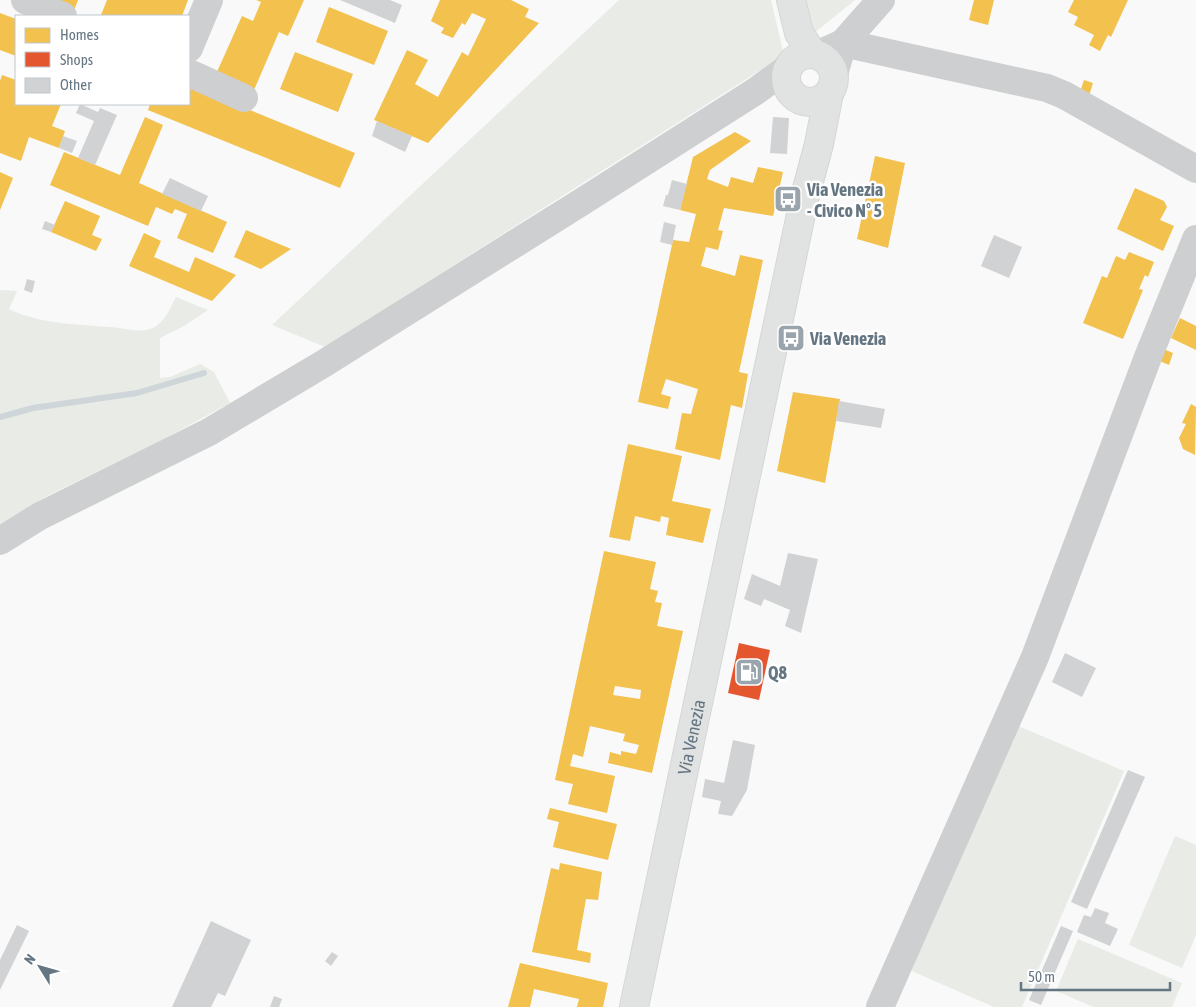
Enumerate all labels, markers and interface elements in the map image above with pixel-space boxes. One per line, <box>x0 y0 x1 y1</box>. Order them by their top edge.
legend <box>15 15 190 105</box>
text: Homes <box>60 26 99 43</box>
text: Shops <box>60 51 93 68</box>
text: Other <box>60 76 92 93</box>
place label: Via Venezia - Civico N° 5 <box>806 179 883 221</box>
bus stop icon: Via Venezia - Civico N° 5 <box>773 184 803 214</box>
bus stop icon: Via Venezia <box>776 323 806 353</box>
place label: Via Venezia <box>809 328 886 349</box>
fuel station icon: Q8 <box>734 657 764 687</box>
place label: Q8 <box>768 662 788 683</box>
street label: Via Venezia <box>673 697 709 776</box>
north arrow <box>15 942 65 992</box>
text: N <box>21 951 38 967</box>
scale bar <box>1021 960 1170 992</box>
text: 50 m <box>1028 968 1055 985</box>

